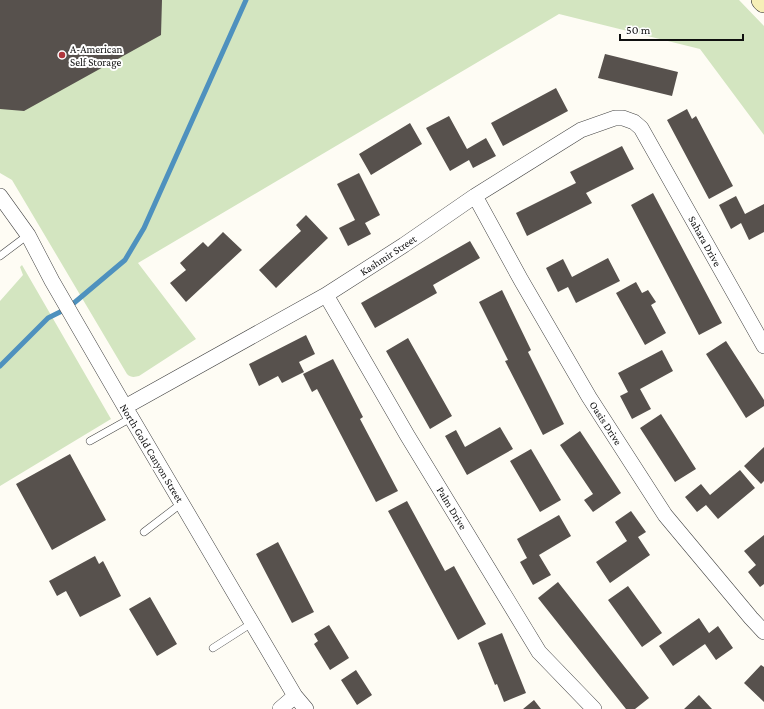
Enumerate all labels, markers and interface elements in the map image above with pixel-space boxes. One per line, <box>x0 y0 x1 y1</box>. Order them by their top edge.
scale bar <box>620 16 743 42</box>
text: 50 m <box>626 23 651 37</box>
place label: A-American Self Storage <box>70 43 123 69</box>
marker: A-American Self Storage <box>57 50 67 60</box>
street label: Sahara Drive <box>686 214 724 269</box>
street label: Kashmir Street <box>357 232 419 278</box>
street label: Oasis Drive <box>587 399 625 447</box>
street label: North Gold Canyon Street <box>117 402 186 505</box>
street label: Palm Drive <box>434 484 470 532</box>

